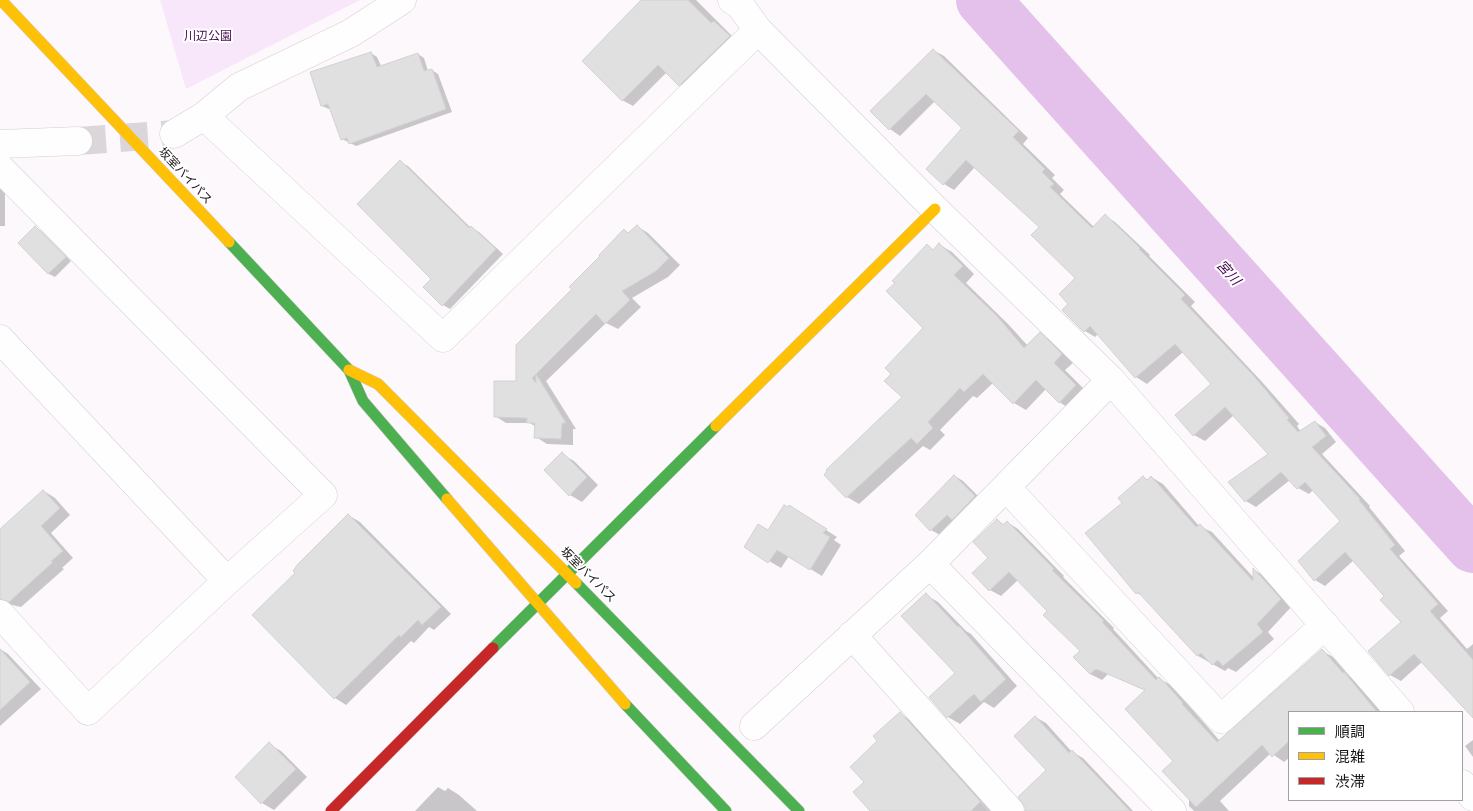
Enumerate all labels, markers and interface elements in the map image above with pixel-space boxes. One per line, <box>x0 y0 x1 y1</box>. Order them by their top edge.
park label: 川辺公園 <box>184 30 232 44</box>
street label: 坂室バイパス <box>155 145 215 207</box>
water label: 宮川 <box>1212 257 1244 289</box>
street label: 坂室バイパス <box>557 544 619 606</box>
legend <box>1288 711 1463 801</box>
text: 順調 <box>1335 721 1365 741</box>
text: 混雑 <box>1335 746 1365 766</box>
text: 渋滞 <box>1335 771 1365 791</box>

